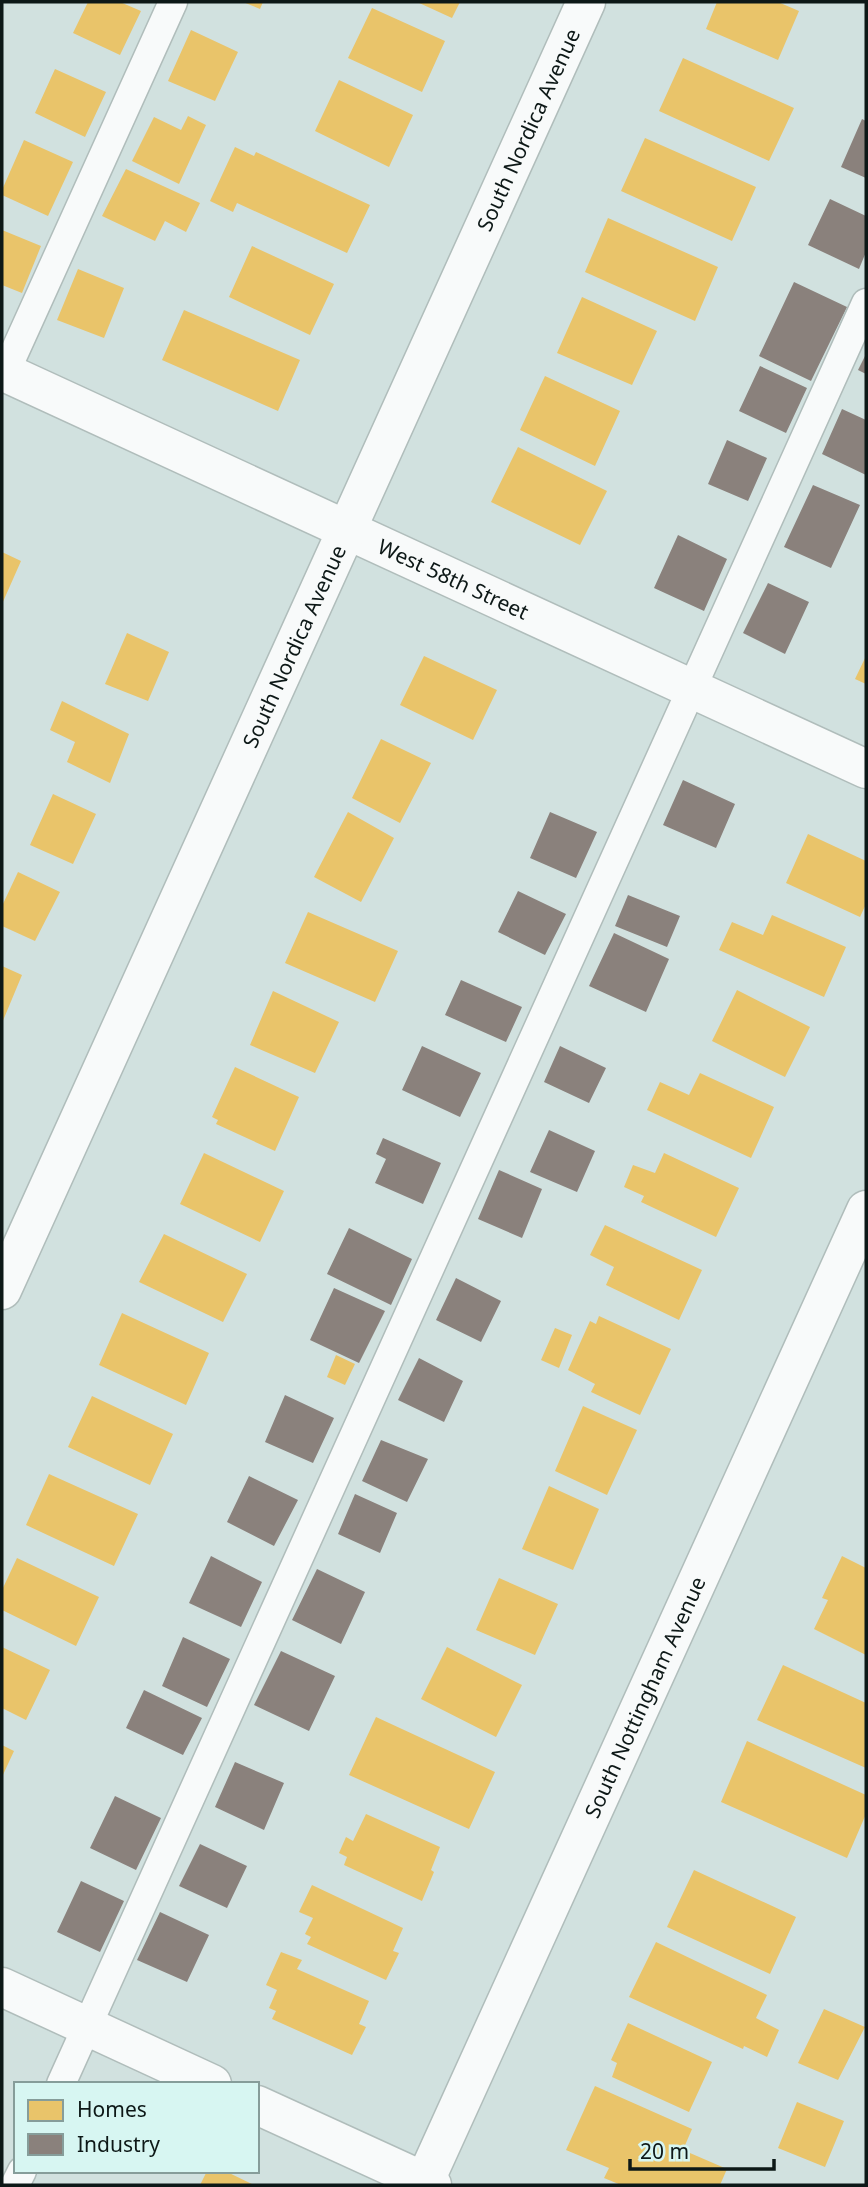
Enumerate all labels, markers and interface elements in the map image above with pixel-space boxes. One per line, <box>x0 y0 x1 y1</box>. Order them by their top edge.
street label: South Nordica Avenue <box>470 24 586 236</box>
street label: West 58th Street <box>374 532 534 626</box>
street label: South Nordica Avenue <box>236 540 352 752</box>
street label: South Nottingham Avenue <box>578 1572 712 1822</box>
legend <box>14 2082 259 2173</box>
text: Homes <box>77 2095 147 2123</box>
scale bar <box>630 2128 774 2172</box>
text: Industry <box>77 2130 160 2158</box>
text: 20 m <box>640 2137 689 2165</box>

